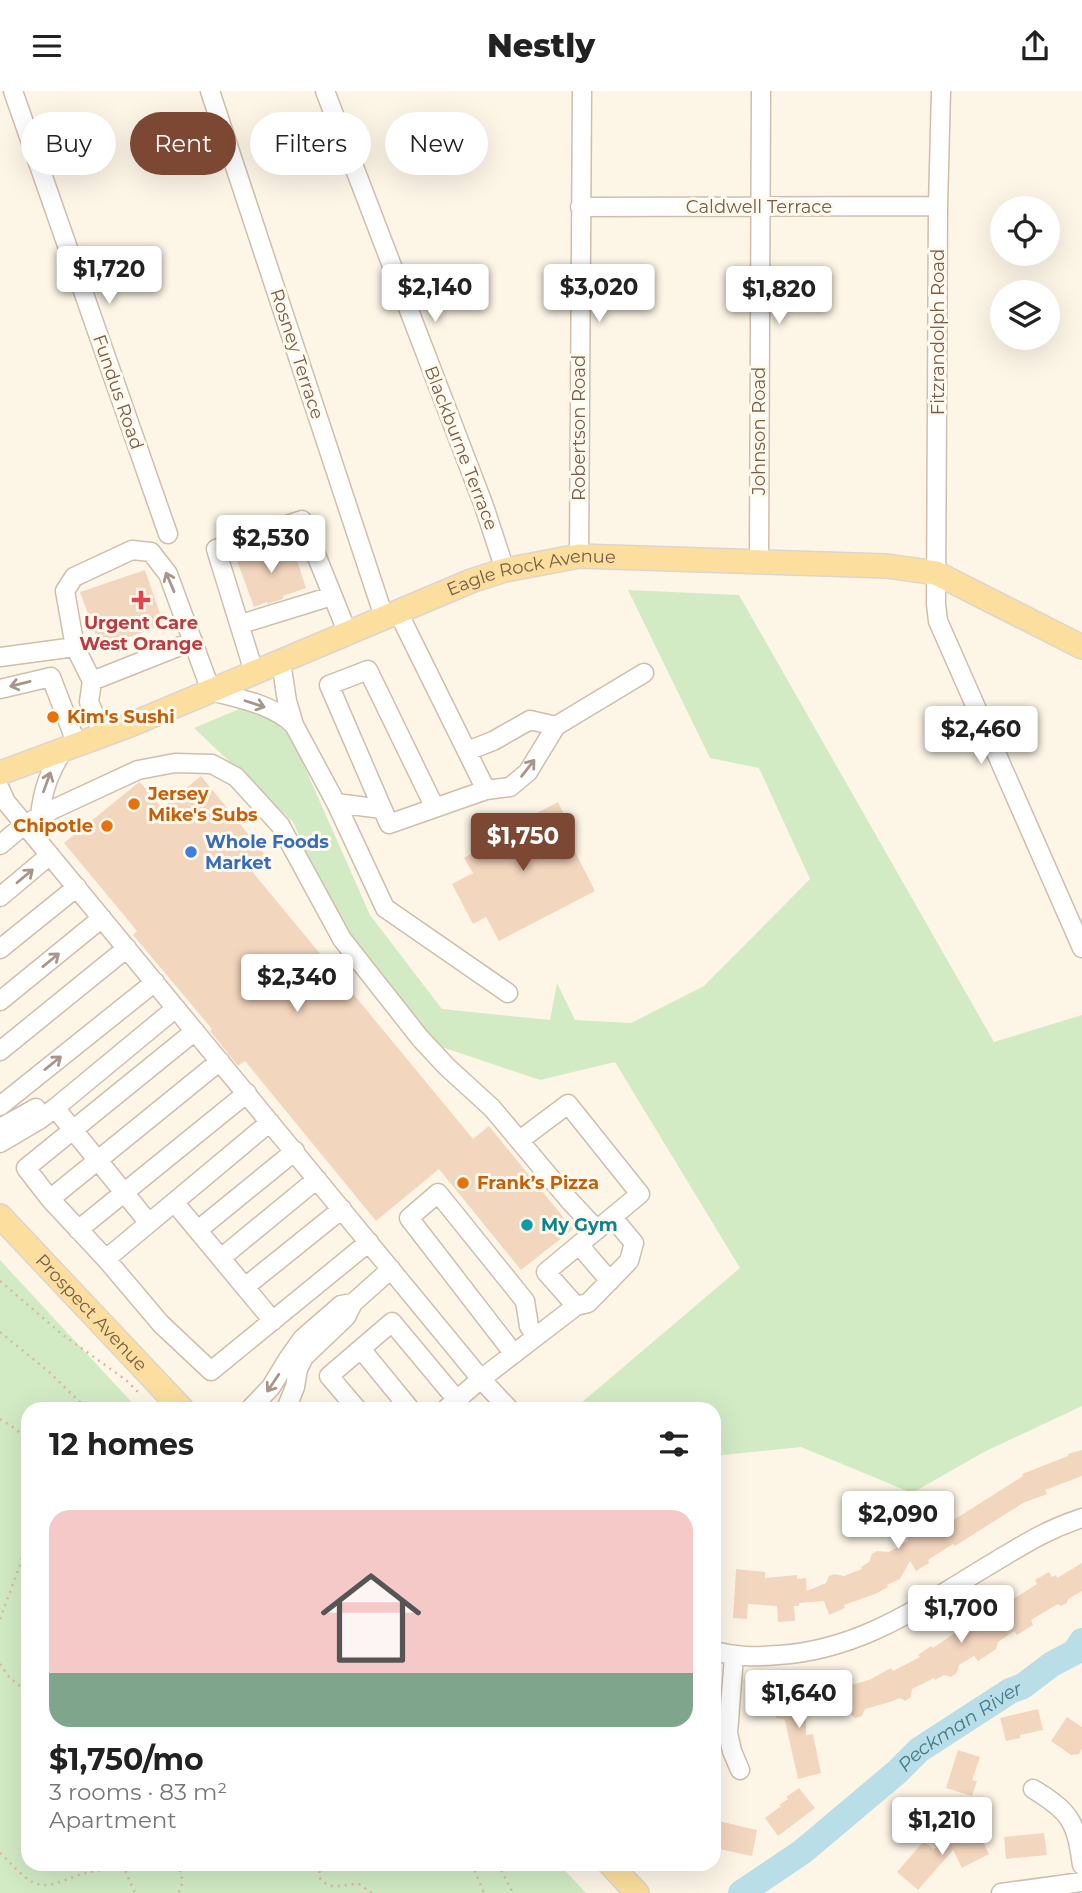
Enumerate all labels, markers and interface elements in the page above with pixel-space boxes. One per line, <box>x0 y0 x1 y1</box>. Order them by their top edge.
text: Nestly <box>487 26 595 65</box>
icon: menu <box>28 27 66 65</box>
icon: share <box>1016 27 1054 65</box>
chip: Buy <box>21 112 116 175</box>
chip: Rent <box>130 112 236 175</box>
chip: Filters <box>250 112 371 175</box>
chip: New <box>385 112 488 175</box>
street label: Caldwell Terrace <box>686 196 832 218</box>
map controls <box>990 196 1060 350</box>
button: locate <box>990 196 1060 266</box>
pin: $1,720 <box>52 247 166 306</box>
street label: Fitzrandolph Road <box>927 249 949 415</box>
text: $1,720 <box>73 255 145 283</box>
pin: $2,140 <box>378 265 492 324</box>
pin: $3,020 <box>542 265 656 324</box>
pin: $1,820 <box>722 267 836 326</box>
text: $2,140 <box>398 273 472 301</box>
text: $3,020 <box>560 273 638 301</box>
text: $1,820 <box>742 275 816 303</box>
button: layers <box>990 280 1060 350</box>
street label: Rosney Terrace <box>266 286 328 422</box>
street label: Fundus Road <box>88 332 148 452</box>
street label: Robertson Road <box>568 355 590 501</box>
street label: Blackburne Terrace <box>420 363 503 533</box>
street label: Johnson Road <box>748 367 770 496</box>
pin: $2,530 <box>214 515 328 575</box>
text: $2,530 <box>232 524 310 552</box>
street label: Eagle Rock Avenue <box>443 545 616 601</box>
one-way arrow <box>163 571 176 593</box>
marker: Urgent Care West Orange <box>131 590 151 610</box>
place label: Urgent Care West Orange <box>79 612 203 655</box>
one-way arrow <box>9 678 32 691</box>
one-way arrow <box>243 699 265 711</box>
place label: Kim's Sushi <box>67 706 175 728</box>
pin: $2,460 <box>924 707 1038 766</box>
marker: Kim's Sushi <box>45 709 61 725</box>
text: $2,460 <box>941 715 1021 743</box>
one-way arrow <box>521 760 536 778</box>
one-way arrow <box>42 771 55 793</box>
place label: Jersey Mike's Subs <box>147 783 258 826</box>
marker: Jersey Mike's Subs <box>126 796 142 812</box>
pin: $1,750 <box>466 813 580 873</box>
place label: Chipotle <box>13 815 93 837</box>
marker: Chipotle <box>99 818 115 834</box>
text: $1,750 <box>487 822 559 850</box>
place label: Whole Foods Market <box>205 831 329 874</box>
marker: Whole Foods Market <box>183 844 199 860</box>
one-way arrow <box>16 868 34 884</box>
one-way arrow <box>42 952 60 968</box>
pin: $2,340 <box>240 955 354 1014</box>
text: $2,340 <box>257 963 337 991</box>
one-way arrow <box>44 1055 62 1071</box>
place label: Frank’s Pizza <box>477 1172 599 1194</box>
marker: Frank’s Pizza <box>455 1175 471 1191</box>
place label: My Gym <box>541 1214 618 1236</box>
marker: My Gym <box>519 1217 535 1233</box>
street label: Prospect Avenue <box>31 1250 152 1376</box>
one-way arrow <box>265 1373 280 1392</box>
icon: filters <box>655 1425 693 1463</box>
text: 12 homes <box>49 1426 194 1463</box>
pin: $2,090 <box>841 1491 955 1551</box>
text: $2,090 <box>858 1500 938 1528</box>
icon: home <box>308 1555 434 1681</box>
pin: $1,700 <box>904 1585 1018 1645</box>
text: $1,700 <box>924 1594 998 1622</box>
pin: $1,640 <box>742 1671 856 1730</box>
water label: Peckman River <box>893 1676 1025 1776</box>
text: $1,640 <box>761 1679 837 1707</box>
text: $1,750/mo <box>49 1741 204 1778</box>
text: 3 rooms · 83 m² <box>49 1778 227 1806</box>
pin: $1,210 <box>885 1797 999 1857</box>
text: Apartment <box>49 1806 177 1834</box>
text: $1,210 <box>908 1806 976 1834</box>

